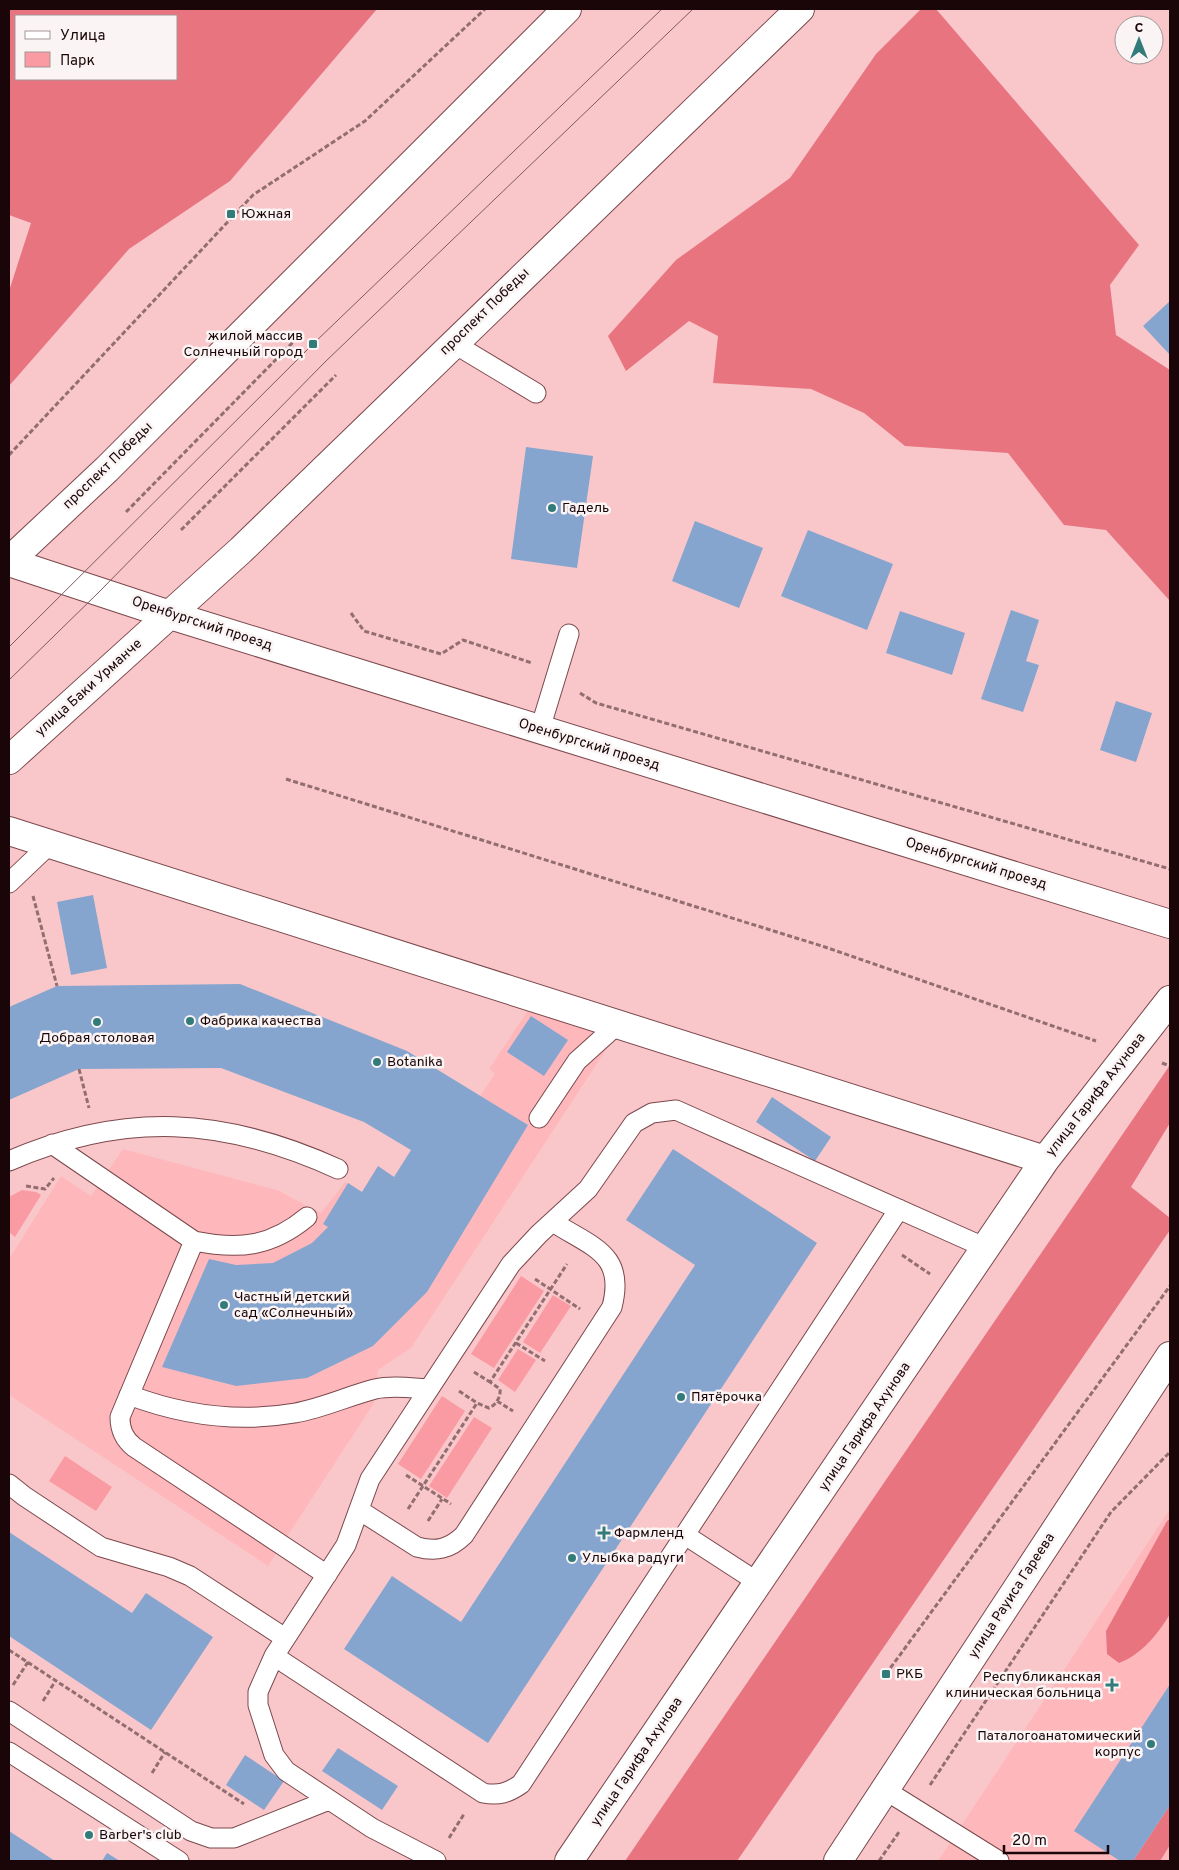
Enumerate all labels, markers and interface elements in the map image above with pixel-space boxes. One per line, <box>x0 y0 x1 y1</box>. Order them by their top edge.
legend <box>15 15 178 80</box>
north arrow <box>1114 15 1164 65</box>
text: С <box>1135 20 1144 37</box>
text: Улица <box>60 27 105 46</box>
text: Парк <box>60 52 95 71</box>
place label: Южная <box>241 206 291 223</box>
marker: Южная <box>225 208 237 220</box>
street label: проспект Победы <box>437 265 533 359</box>
place label: жилой массив Солнечный город <box>183 328 303 361</box>
marker: жилой массив Солнечный город <box>307 338 319 350</box>
street label: проспект Победы <box>60 419 156 513</box>
place label: Гадель <box>562 500 609 517</box>
marker: Гадель <box>546 502 558 514</box>
street label: Оренбургский проезд <box>129 593 275 655</box>
street label: улица Баки Урманче <box>32 636 146 740</box>
street label: Оренбургский проезд <box>516 715 662 775</box>
street label: Оренбургский проезд <box>903 834 1049 894</box>
place label: Фабрика качества <box>200 1013 321 1030</box>
marker: Фабрика качества <box>184 1015 196 1027</box>
marker: Добрая столовая <box>91 1016 103 1028</box>
place label: Добрая столовая <box>39 1030 155 1047</box>
street label: улица Гарифа Ахунова <box>1042 1030 1150 1160</box>
place label: Botanika <box>387 1054 443 1071</box>
marker: Botanika <box>371 1056 383 1068</box>
place label: Частный детский сад «Солнечный» <box>234 1289 353 1322</box>
marker: Частный детский сад «Солнечный» <box>218 1299 230 1311</box>
street label: улица Гарифа Ахунова <box>815 1359 915 1495</box>
place label: Пятёрочка <box>691 1389 762 1406</box>
marker: Пятёрочка <box>675 1391 687 1403</box>
place label: Фармленд <box>614 1525 684 1542</box>
marker: Фармленд <box>598 1527 610 1539</box>
street label: улица Рауиса Гареева <box>965 1530 1059 1662</box>
place label: Улыбка радуги <box>582 1550 684 1567</box>
marker: Улыбка радуги <box>566 1552 578 1564</box>
place label: РКБ <box>896 1666 923 1683</box>
marker: РКБ <box>880 1668 892 1680</box>
place label: Республиканская клиническая больница <box>945 1669 1101 1702</box>
marker: Республиканская клиническая больница <box>1105 1678 1119 1692</box>
street label: улица Гарифа Ахунова <box>587 1694 687 1830</box>
place label: Паталогоанатомический корпус <box>977 1728 1141 1761</box>
marker: Паталогоанатомический корпус <box>1145 1738 1157 1750</box>
scale bar <box>1004 1822 1108 1854</box>
place label: Barber's club <box>99 1827 182 1844</box>
marker: Barber's club <box>83 1829 95 1841</box>
text: 20 m <box>1012 1832 1047 1851</box>

